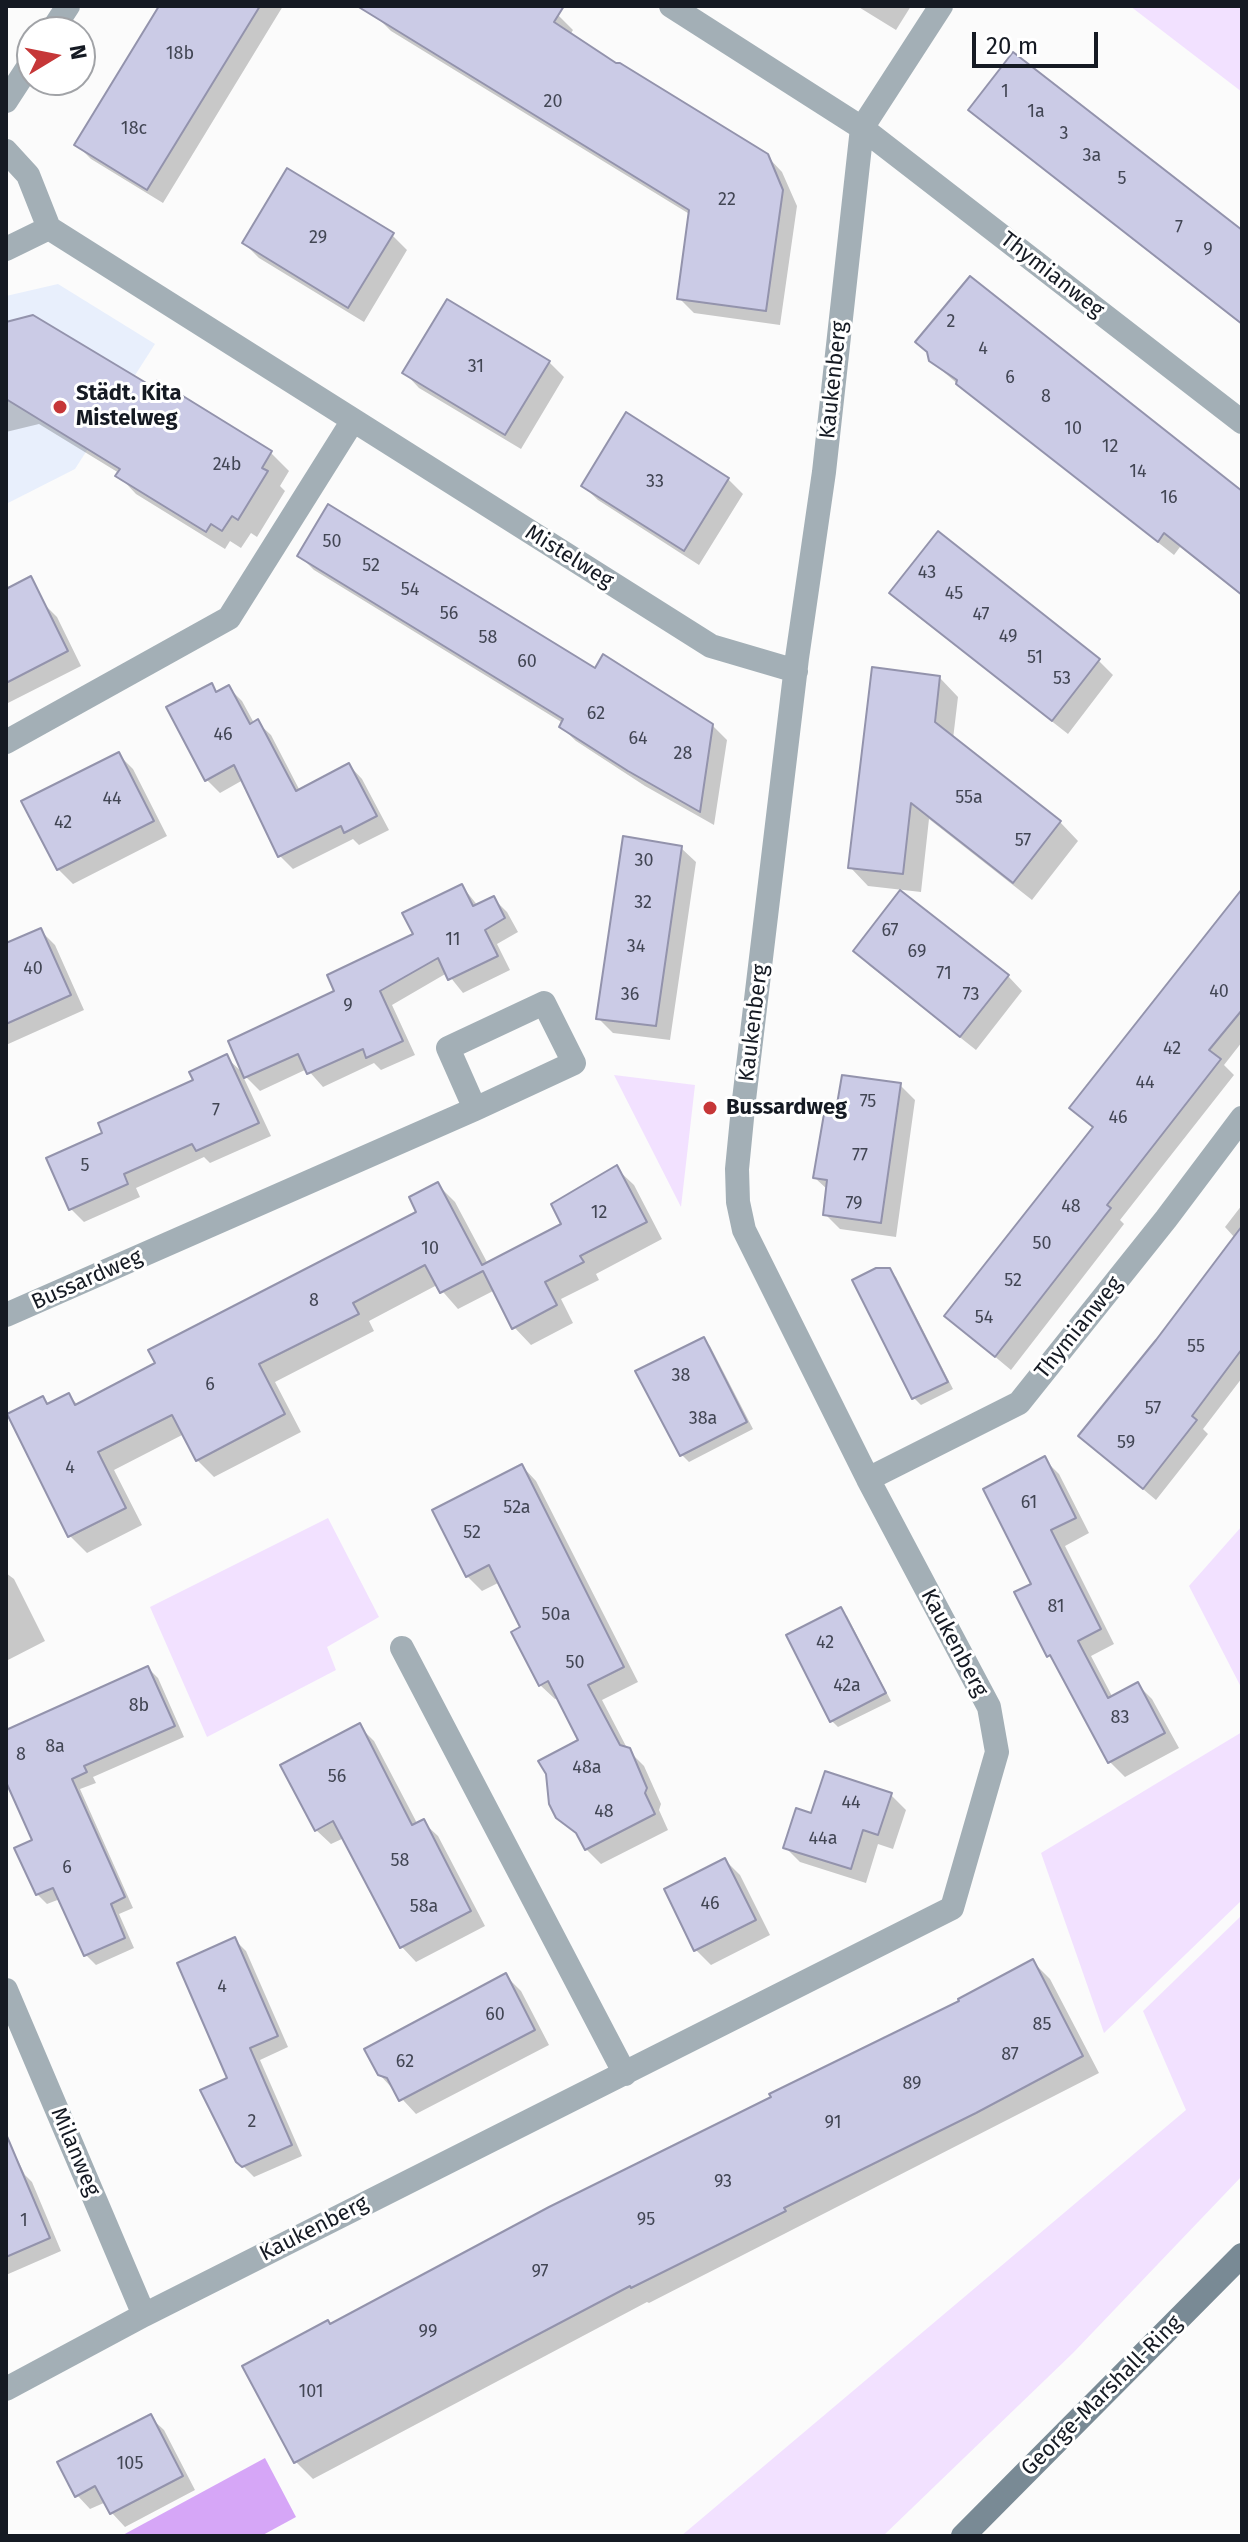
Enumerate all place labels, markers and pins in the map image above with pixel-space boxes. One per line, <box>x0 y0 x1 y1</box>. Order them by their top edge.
place label: Städt. Kita Mistelweg <box>76 381 182 432</box>
marker: Städt. Kita Mistelweg <box>51 398 69 416</box>
place label: Bussardweg <box>726 1095 847 1121</box>
marker: Bussardweg <box>701 1099 719 1117</box>

